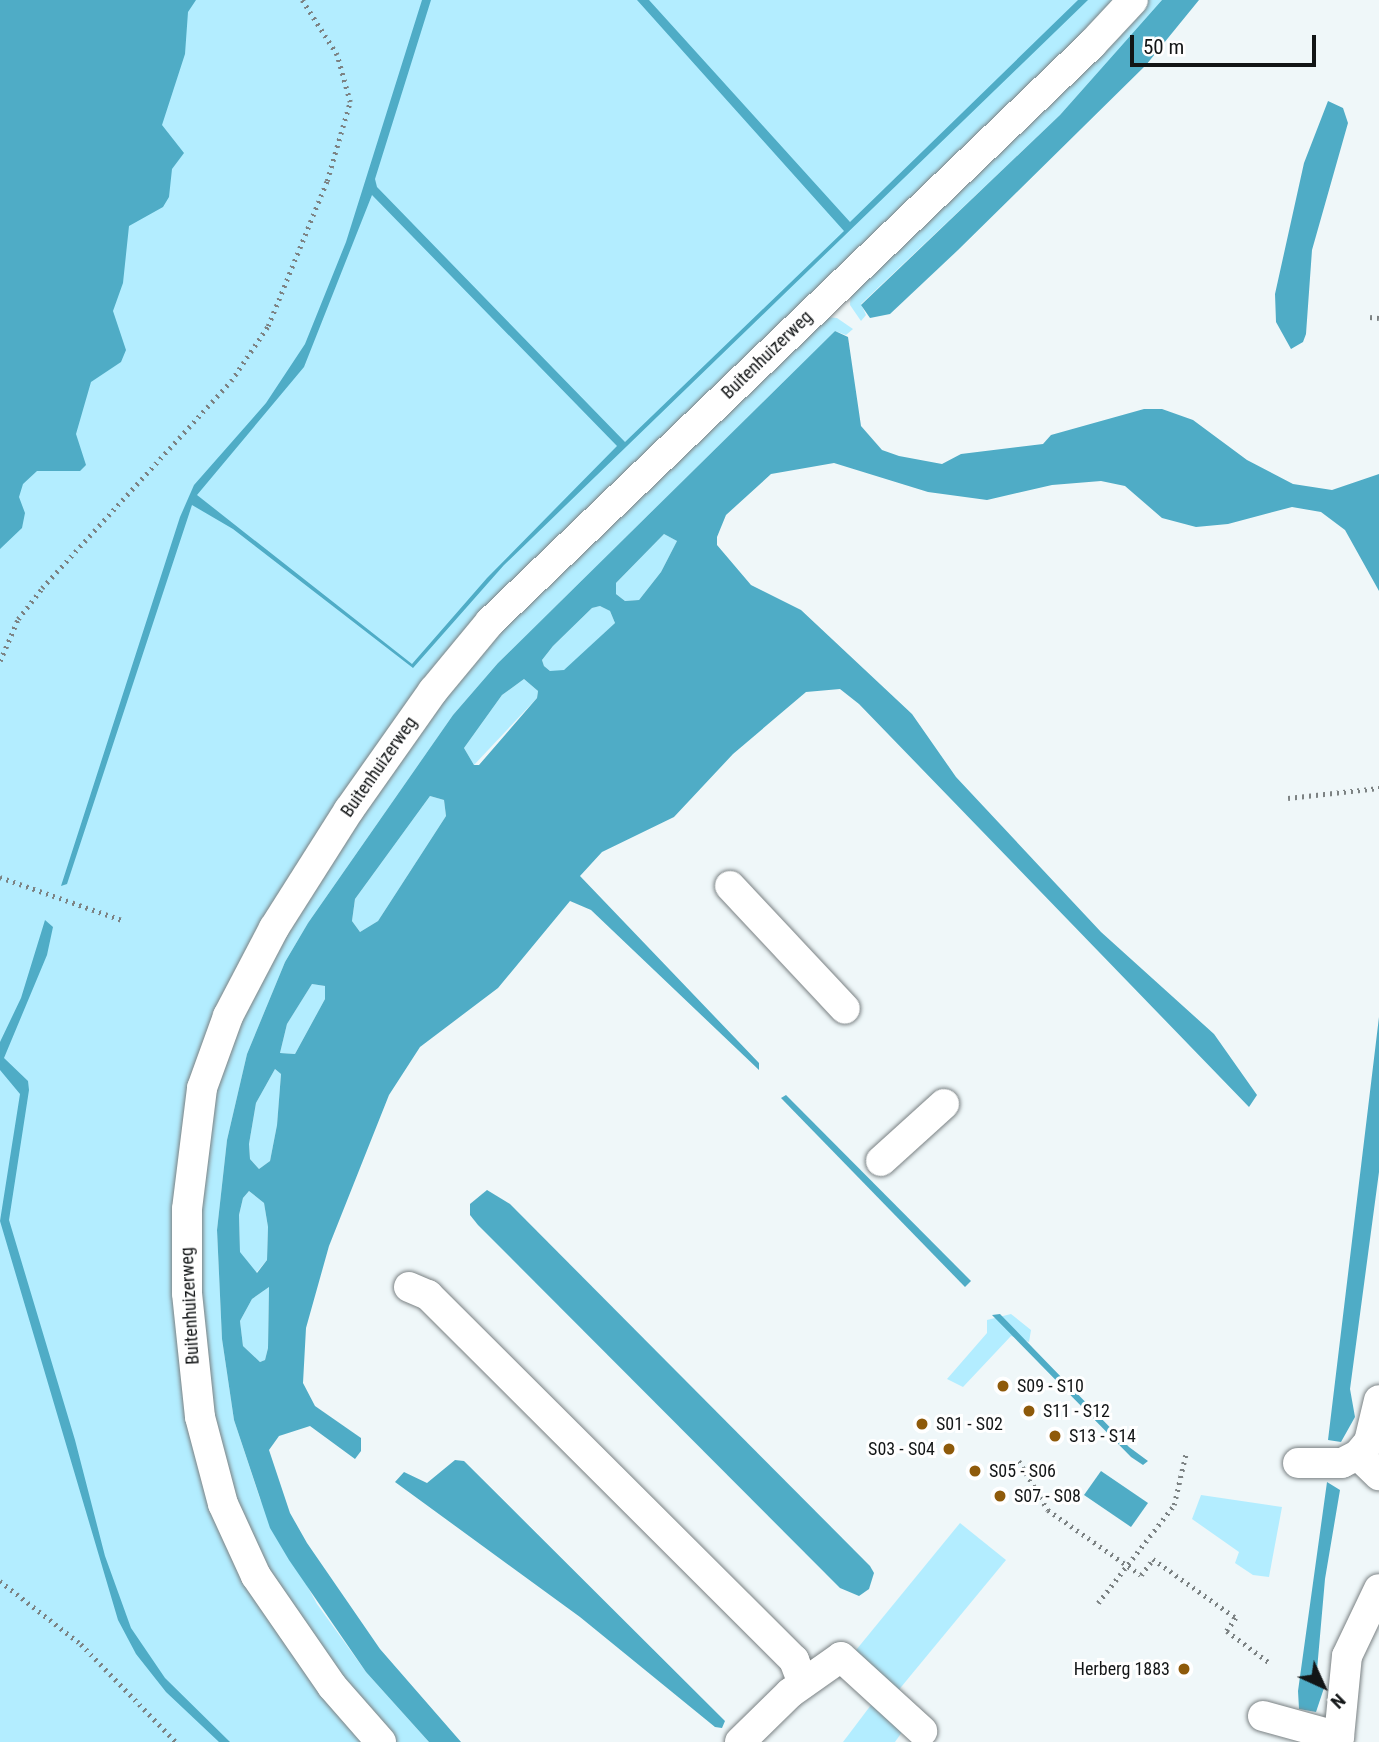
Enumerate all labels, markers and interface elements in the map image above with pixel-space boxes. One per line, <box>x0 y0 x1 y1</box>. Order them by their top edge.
scale bar <box>1134 21 1320 65</box>
text: 50 m <box>1143 35 1184 59</box>
street label: Buitenhuizerweg <box>717 306 817 404</box>
street label: Buitenhuizerweg <box>336 713 422 821</box>
street label: Buitenhuizerweg <box>176 1247 204 1365</box>
place label: S09 - S10 <box>1017 1375 1084 1397</box>
marker: S09 - S10 <box>995 1378 1011 1394</box>
place label: S11 - S12 <box>1043 1400 1110 1422</box>
marker: S11 - S12 <box>1021 1403 1037 1419</box>
place label: S01 - S02 <box>936 1413 1003 1435</box>
marker: S01 - S02 <box>914 1416 930 1432</box>
place label: S13 - S14 <box>1069 1425 1136 1447</box>
marker: S13 - S14 <box>1047 1428 1063 1444</box>
place label: S03 - S04 <box>868 1438 935 1460</box>
marker: S03 - S04 <box>941 1441 957 1457</box>
place label: S05 - S06 <box>989 1460 1056 1482</box>
marker: S05 - S06 <box>967 1463 983 1479</box>
place label: S07 - S08 <box>1014 1485 1081 1507</box>
marker: S07 - S08 <box>992 1488 1008 1504</box>
north arrow <box>1288 1651 1358 1721</box>
place label: Herberg 1883 <box>1074 1658 1170 1680</box>
marker: Herberg 1883 <box>1176 1661 1192 1677</box>
text: N <box>1326 1689 1350 1713</box>

